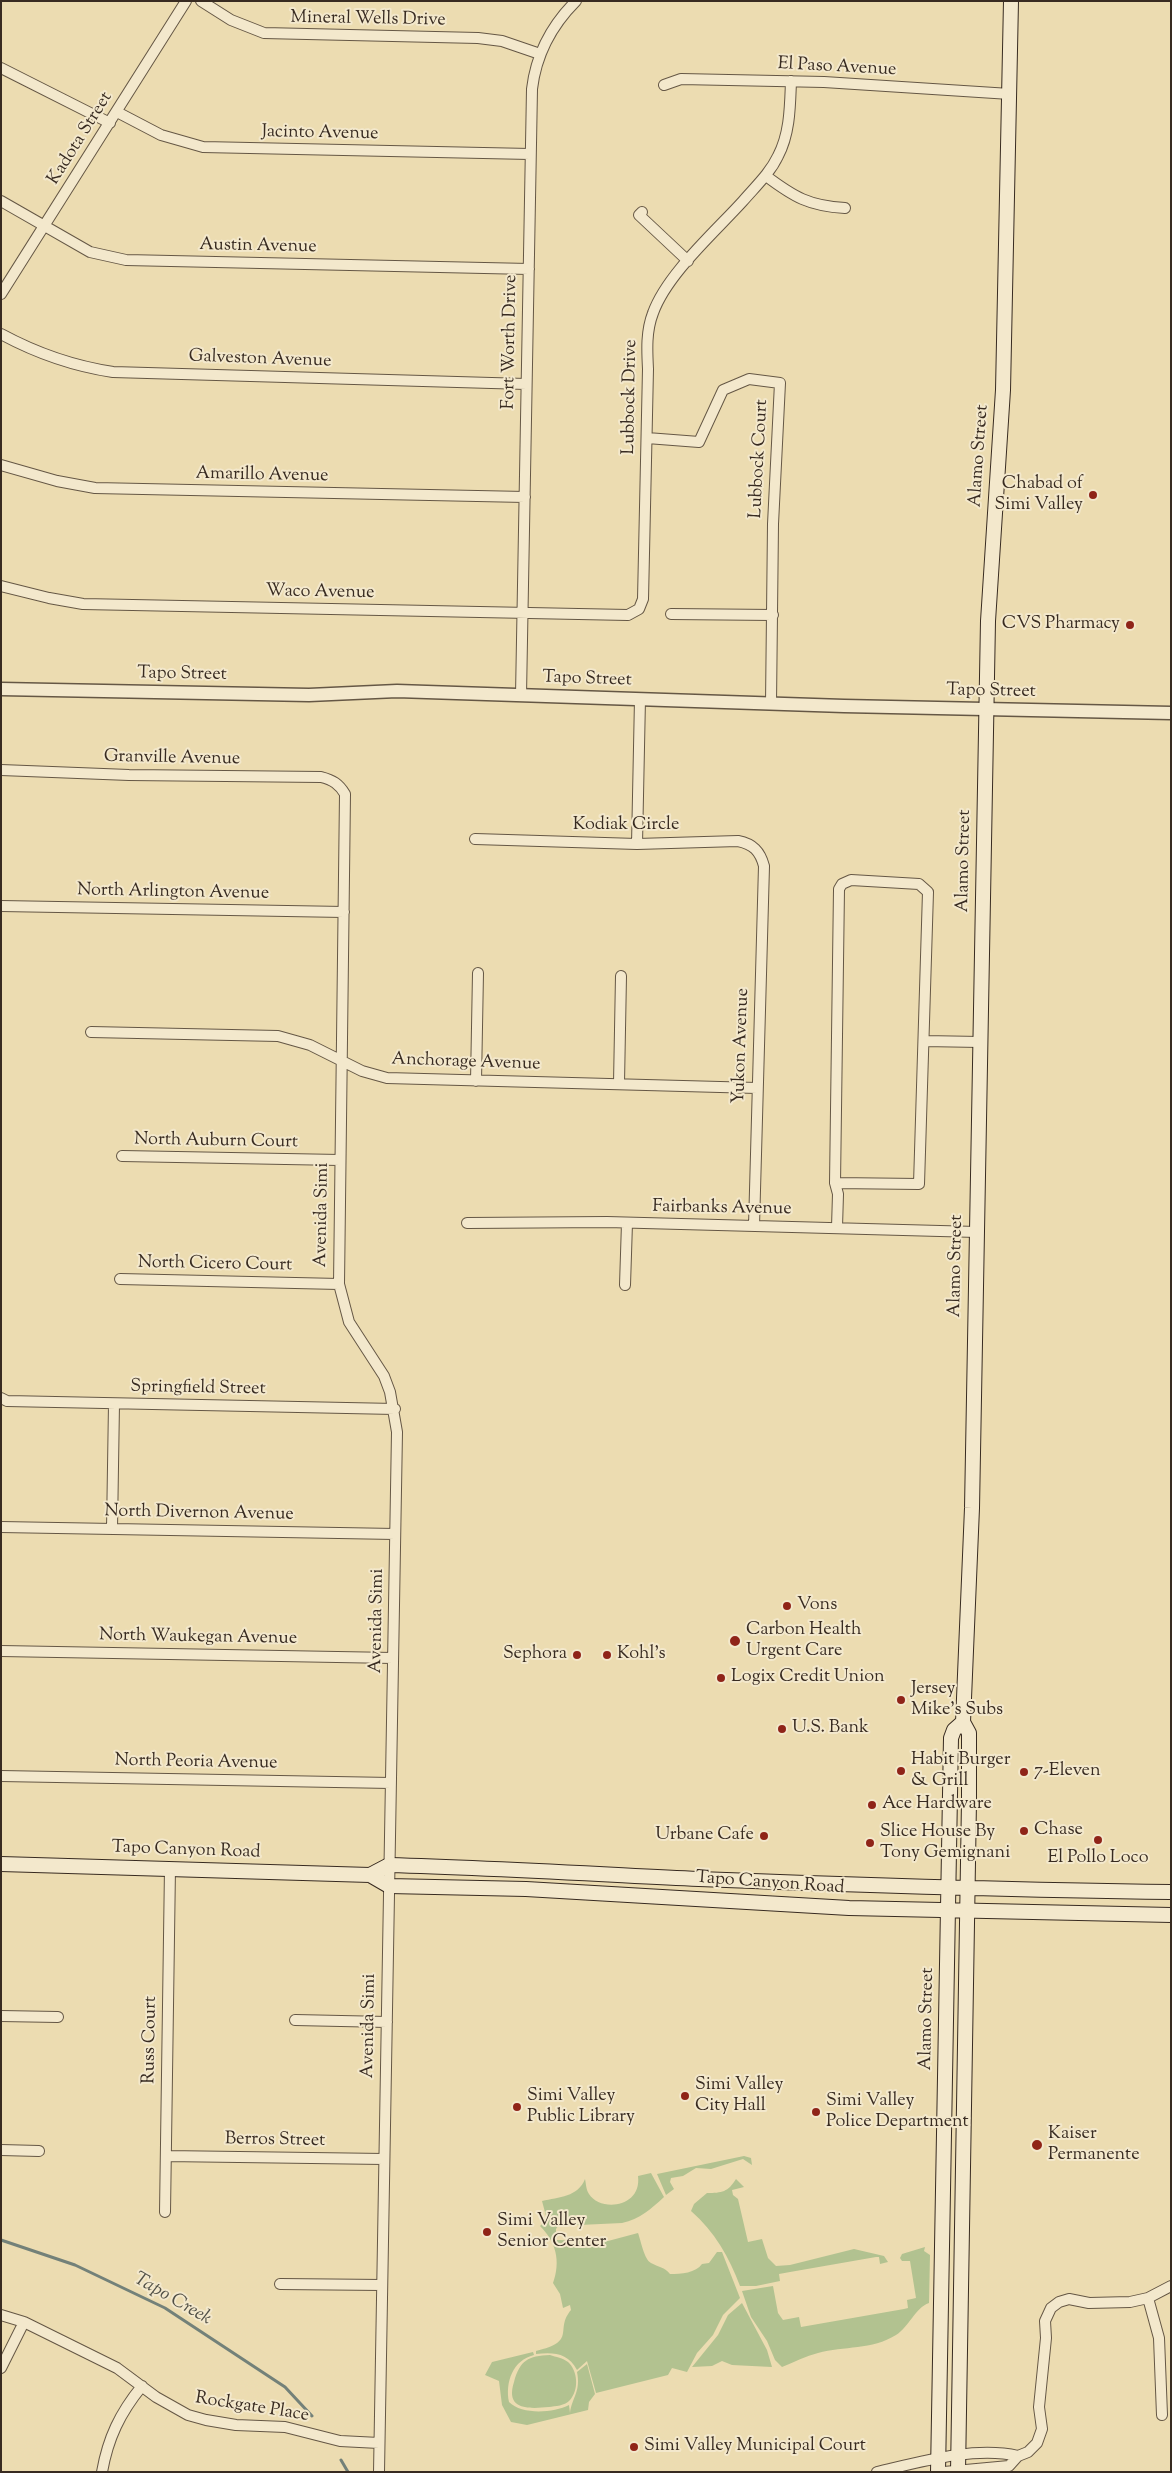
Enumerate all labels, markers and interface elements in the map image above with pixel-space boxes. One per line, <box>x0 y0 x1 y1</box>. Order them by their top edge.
street label: Mineral Wells Drive <box>290 8 446 32</box>
street label: El Paso Avenue <box>777 54 897 82</box>
street label: Kadota Street <box>44 89 118 189</box>
street label: Jacinto Avenue <box>261 122 379 146</box>
street label: Austin Avenue <box>199 235 317 259</box>
street label: Fort Worth Drive <box>499 274 523 410</box>
street label: Lubbock Drive <box>619 339 643 455</box>
street label: Galveston Avenue <box>188 347 332 373</box>
street label: Lubbock Court <box>746 399 774 519</box>
street label: Alamo Street <box>966 404 994 508</box>
street label: Amarillo Avenue <box>195 464 329 488</box>
place label: Chabad of Simi Valley <box>995 474 1083 516</box>
marker: Chabad of Simi Valley <box>1087 489 1099 501</box>
street label: Waco Avenue <box>265 581 375 605</box>
place label: CVS Pharmacy <box>1002 614 1120 636</box>
marker: CVS Pharmacy <box>1124 619 1136 631</box>
street label: Tapo Street <box>137 663 227 687</box>
street label: Tapo Street <box>542 668 632 692</box>
street label: Tapo Street <box>946 680 1036 704</box>
street label: Granville Avenue <box>104 747 240 771</box>
street label: Alamo Street <box>953 809 977 913</box>
street label: Kodiak Circle <box>573 815 679 837</box>
street label: North Arlington Avenue <box>77 881 269 905</box>
street label: Yukon Avenue <box>729 988 755 1104</box>
street label: Anchorage Avenue <box>391 1050 541 1076</box>
street label: North Auburn Court <box>134 1130 298 1154</box>
street label: Avenida Simi <box>311 1162 335 1268</box>
street label: Fairbanks Avenue <box>652 1197 792 1221</box>
street label: Alamo Street <box>945 1214 969 1318</box>
street label: North Cicero Court <box>138 1253 292 1277</box>
street label: Springfield Street <box>130 1377 266 1401</box>
street label: North Divernon Avenue <box>104 1502 294 1526</box>
street label: Avenida Simi <box>366 1568 390 1674</box>
place label: Vons <box>797 1595 837 1617</box>
marker: Vons <box>781 1600 793 1612</box>
place label: Carbon Health Urgent Care <box>746 1620 862 1662</box>
street label: North Waukegan Avenue <box>99 1625 297 1651</box>
marker: Carbon Health Urgent Care <box>728 1634 742 1648</box>
place label: Sephora <box>503 1644 567 1666</box>
place label: Kohl's <box>617 1644 666 1666</box>
marker: Sephora <box>571 1649 583 1661</box>
marker: Kohl's <box>601 1649 613 1661</box>
place label: Logix Credit Union <box>731 1667 885 1689</box>
marker: Logix Credit Union <box>715 1672 727 1684</box>
place label: Jersey Mike's Subs <box>911 1679 1003 1722</box>
marker: Jersey Mike's Subs <box>895 1694 907 1706</box>
place label: U.S. Bank <box>792 1718 869 1740</box>
marker: U.S. Bank <box>776 1723 788 1735</box>
place label: Habit Burger & Grill <box>911 1750 1011 1792</box>
street label: North Peoria Avenue <box>114 1751 278 1775</box>
place label: 7-Eleven <box>1034 1761 1101 1783</box>
marker: Habit Burger & Grill <box>895 1765 907 1777</box>
marker: 7-Eleven <box>1018 1766 1030 1778</box>
place label: Ace Hardware <box>882 1794 992 1816</box>
marker: Ace Hardware <box>866 1799 878 1811</box>
place label: Chase <box>1034 1820 1083 1842</box>
place label: Slice House By Tony Gemignani <box>880 1822 1010 1865</box>
place label: Urbane Cafe <box>655 1825 754 1847</box>
marker: Chase <box>1018 1825 1030 1837</box>
marker: Urbane Cafe <box>758 1830 770 1842</box>
marker: El Pollo Loco <box>1092 1834 1104 1846</box>
marker: Slice House By Tony Gemignani <box>864 1837 876 1849</box>
street label: Tapo Canyon Road <box>111 1838 261 1864</box>
place label: El Pollo Loco <box>1047 1848 1149 1870</box>
street label: Tapo Canyon Road <box>695 1868 845 1900</box>
street label: Alamo Street <box>916 1967 940 2071</box>
street label: Avenida Simi <box>358 1973 382 2079</box>
street label: Russ Court <box>139 1996 163 2084</box>
place label: Simi Valley City Hall <box>695 2075 783 2118</box>
place label: Simi Valley Public Library <box>527 2086 635 2128</box>
marker: Simi Valley City Hall <box>679 2090 691 2102</box>
place label: Simi Valley Police Department <box>826 2091 969 2134</box>
marker: Simi Valley Public Library <box>511 2101 523 2113</box>
marker: Simi Valley Police Department <box>810 2106 822 2118</box>
place label: Kaiser Permanente <box>1048 2124 1140 2166</box>
street label: Berros Street <box>225 2129 325 2153</box>
marker: Kaiser Permanente <box>1030 2138 1044 2152</box>
place label: Simi Valley Senior Center <box>497 2211 606 2254</box>
marker: Simi Valley Senior Center <box>481 2226 493 2238</box>
water label: Tapo Creek <box>129 2269 215 2331</box>
street label: Rockgate Place <box>194 2388 310 2428</box>
place label: Simi Valley Municipal Court <box>644 2436 866 2458</box>
marker: Simi Valley Municipal Court <box>628 2441 640 2453</box>

